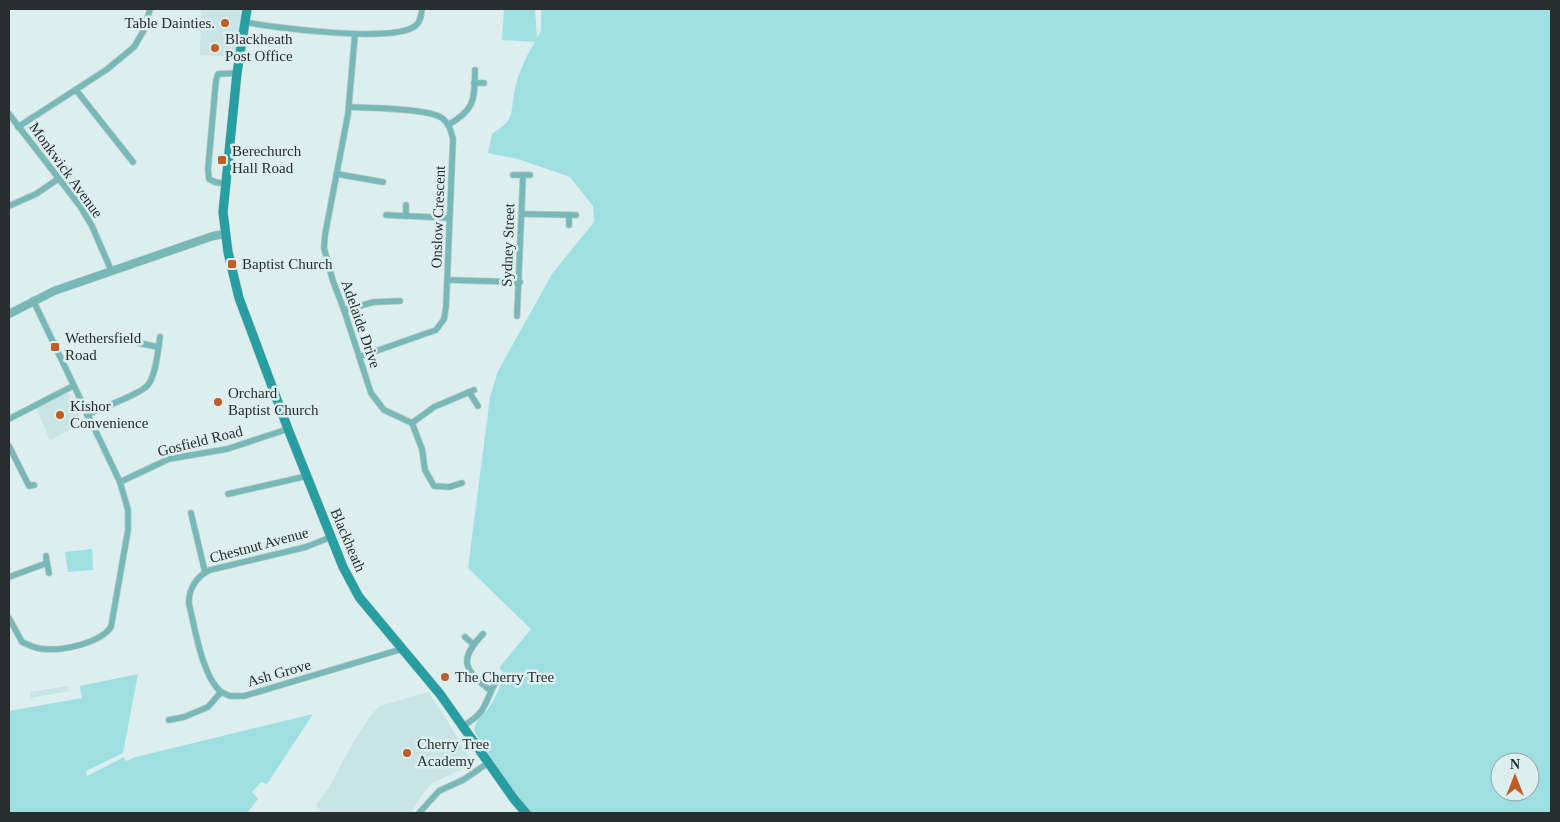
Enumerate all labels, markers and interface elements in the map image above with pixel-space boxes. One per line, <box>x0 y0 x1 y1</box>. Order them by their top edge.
place label: Table Dainties. <box>124 15 215 31</box>
marker: Table Dainties. <box>219 17 231 29</box>
place label: Blackheath Post Office <box>225 31 293 64</box>
marker: Blackheath Post Office <box>209 42 221 54</box>
street label: Monkwick Avenue <box>26 119 106 221</box>
place label: Berechurch Hall Road <box>232 143 302 176</box>
marker: Berechurch Hall Road <box>216 154 228 166</box>
street label: Onslow Crescent <box>428 164 448 269</box>
street label: Sydney Street <box>499 202 517 287</box>
place label: Baptist Church <box>242 256 333 272</box>
marker: Baptist Church <box>226 258 238 270</box>
street label: Adelaide Drive <box>338 278 384 370</box>
place label: Wethersfield Road <box>65 330 142 363</box>
marker: Wethersfield Road <box>49 341 61 353</box>
place label: Orchard Baptist Church <box>228 385 319 418</box>
marker: Orchard Baptist Church <box>212 396 224 408</box>
place label: Kishor Convenience <box>70 398 149 431</box>
marker: Kishor Convenience <box>54 409 66 421</box>
street label: Gosfield Road <box>156 423 245 459</box>
street label: Blackheath <box>327 506 369 575</box>
street label: Chestnut Avenue <box>208 524 311 566</box>
street label: Ash Grove <box>245 656 313 690</box>
place label: The Cherry Tree <box>455 669 554 685</box>
marker: The Cherry Tree <box>439 671 451 683</box>
place label: Cherry Tree Academy <box>417 736 489 769</box>
marker: Cherry Tree Academy <box>401 747 413 759</box>
north arrow <box>1490 752 1540 802</box>
text: N <box>1510 757 1520 772</box>

